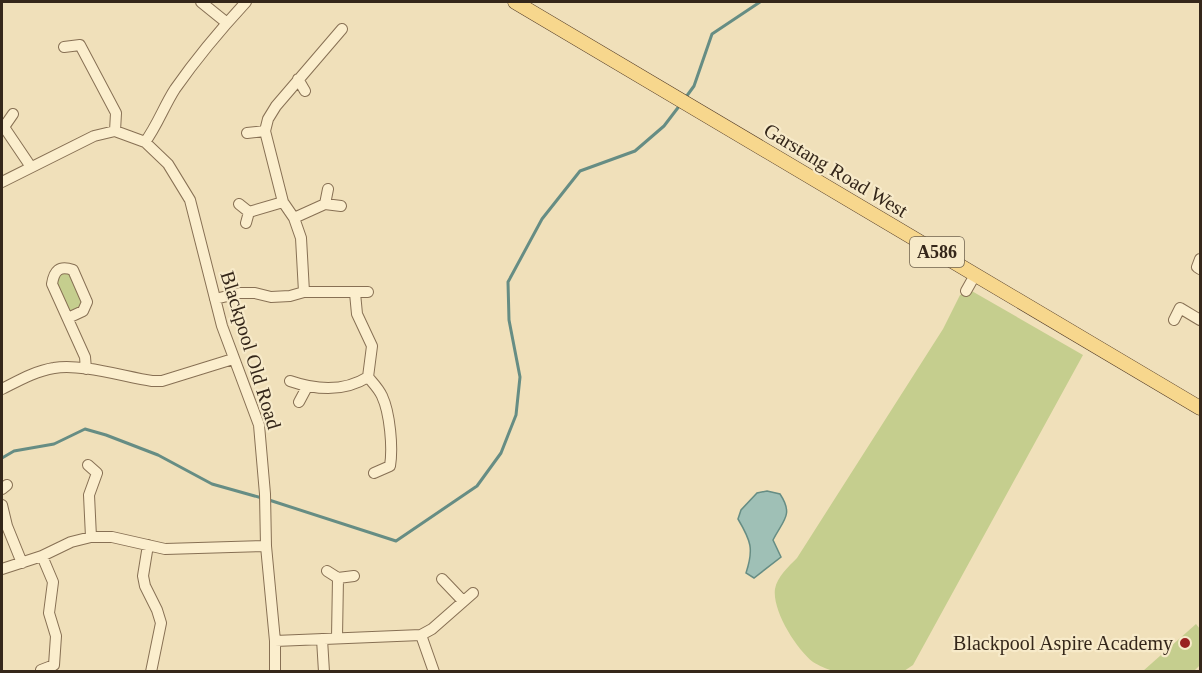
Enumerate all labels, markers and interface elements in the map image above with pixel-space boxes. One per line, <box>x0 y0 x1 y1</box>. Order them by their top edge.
street label: Garstang Road West <box>760 118 912 223</box>
road number: A586 <box>910 237 964 267</box>
street label: Blackpool Old Road <box>215 268 286 432</box>
place label: Blackpool Aspire Academy <box>953 632 1173 655</box>
marker: Blackpool Aspire Academy <box>1178 636 1192 650</box>

